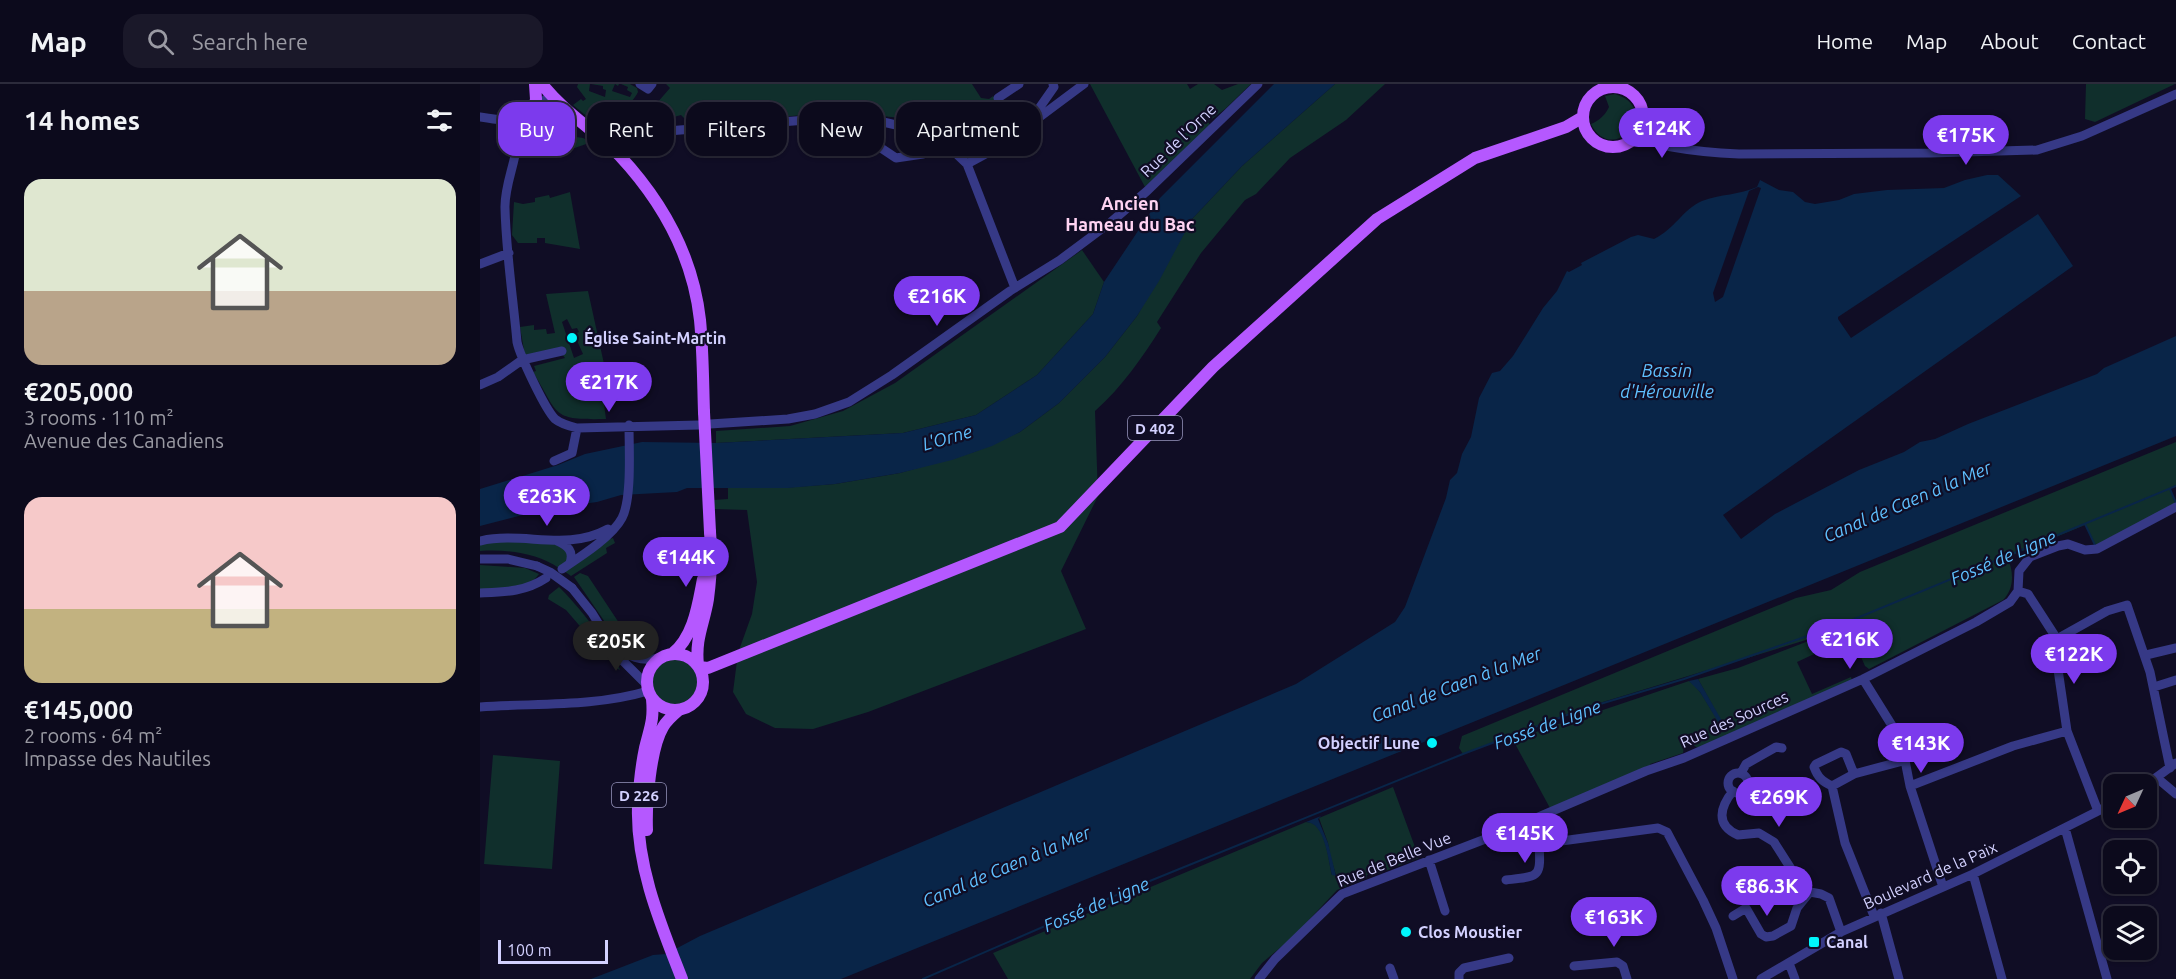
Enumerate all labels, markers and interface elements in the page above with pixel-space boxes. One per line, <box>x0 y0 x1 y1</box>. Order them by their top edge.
search box <box>123 14 543 68</box>
icon: search <box>144 25 177 58</box>
text: Map <box>30 26 87 57</box>
text: Search here <box>192 29 308 54</box>
text: Home <box>1816 29 1873 53</box>
text: Map <box>1906 29 1947 53</box>
text: About <box>1980 29 2039 53</box>
text: Contact <box>2072 29 2146 53</box>
street label: Rue de l'Orne <box>1137 100 1219 180</box>
chip: Buy <box>498 102 575 156</box>
chip: Rent <box>587 102 674 156</box>
chip: Filters <box>686 102 787 156</box>
chip: New <box>799 102 884 156</box>
chip: Apartment <box>896 102 1041 156</box>
icon: filters <box>423 104 456 137</box>
text: 14 homes <box>24 106 140 135</box>
pin: €124K <box>1620 108 1704 159</box>
pin: €175K <box>1924 115 2008 166</box>
text: €124K <box>1633 116 1691 139</box>
text: €175K <box>1937 123 1995 146</box>
district label: Ancien Hameau du Bac <box>1065 193 1195 234</box>
icon: home <box>186 218 294 326</box>
pin: €216K <box>895 276 979 327</box>
text: €216K <box>908 284 966 307</box>
place label: Église Saint-Martin <box>584 327 726 347</box>
marker: Église Saint-Martin <box>565 331 579 345</box>
water label: Bassin d'Hérouville <box>1620 360 1714 401</box>
pin: €217K <box>567 362 651 413</box>
text: €217K <box>580 370 638 393</box>
text: €205,000 <box>24 377 133 406</box>
text: 3 rooms · 110 m² <box>24 406 174 429</box>
road number: D 402 <box>1128 416 1182 440</box>
water label: L'Orne <box>920 420 974 454</box>
text: Avenue des Canadiens <box>24 429 224 452</box>
water label: Canal de Caen à la Mer <box>1820 456 1995 545</box>
pin: €263K <box>505 476 589 527</box>
text: €263K <box>518 484 576 507</box>
water label: Fossé de Ligne <box>1947 526 2059 588</box>
icon: home <box>186 536 294 644</box>
pin: €144K <box>644 537 728 588</box>
text: €144K <box>657 545 715 568</box>
pin: €216K <box>1808 619 1892 670</box>
pin: €205K <box>574 621 658 672</box>
text: €216K <box>1821 627 1879 650</box>
text: €205K <box>587 629 645 652</box>
pin: €122K <box>2032 634 2116 685</box>
water label: Canal de Caen à la Mer <box>1368 642 1545 726</box>
text: €122K <box>2045 642 2103 665</box>
street label: Rue des Sources <box>1677 687 1791 751</box>
text: €145,000 <box>24 695 133 724</box>
water label: Fossé de Ligne <box>1491 695 1603 753</box>
pin: €143K <box>1879 723 1963 774</box>
text: 2 rooms · 64 m² <box>24 724 162 747</box>
text: €143K <box>1892 731 1950 754</box>
place label: Objectif Lune <box>1318 734 1420 752</box>
marker: Objectif Lune <box>1425 736 1439 750</box>
text: Impasse des Nautiles <box>24 747 211 770</box>
north arrow <box>2103 774 2157 828</box>
map controls <box>2103 774 2157 960</box>
pin: €269K <box>1737 777 1821 828</box>
road number: D 226 <box>612 783 666 807</box>
text: €269K <box>1750 785 1808 808</box>
pin: €145K <box>1483 813 1567 864</box>
water label: Canal de Caen à la Mer <box>919 821 1094 910</box>
text: €145K <box>1496 821 1554 844</box>
street label: Rue de Belle Vue <box>1334 828 1454 890</box>
street label: Boulevard de la Paix <box>1860 837 2000 913</box>
button: locate <box>2103 840 2157 894</box>
pin: €86.3K <box>1718 866 1816 917</box>
water label: Fossé de Ligne <box>1040 873 1152 935</box>
text: €86.3K <box>1735 874 1799 897</box>
pin: €163K <box>1572 897 1656 948</box>
text: €163K <box>1585 905 1643 928</box>
button: layers <box>2103 906 2157 960</box>
place label: Clos Moustier <box>1418 923 1522 941</box>
marker: Clos Moustier <box>1399 925 1413 939</box>
place label: Canal <box>1826 933 1868 951</box>
marker: Canal <box>1807 935 1821 949</box>
scale bar <box>498 937 608 964</box>
text: 100 m <box>507 941 552 959</box>

